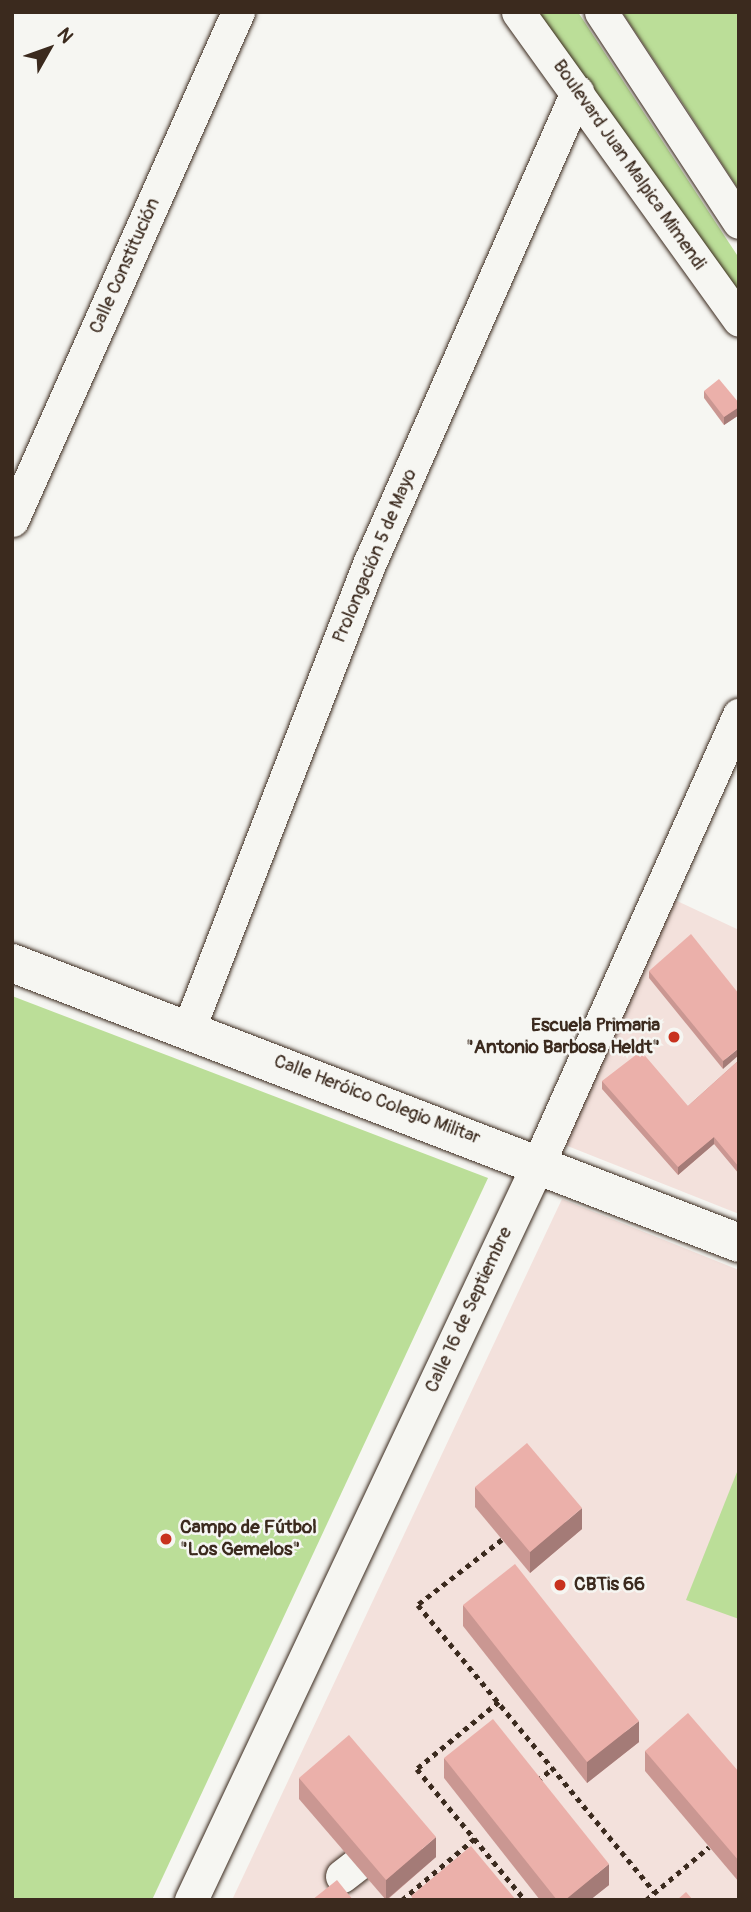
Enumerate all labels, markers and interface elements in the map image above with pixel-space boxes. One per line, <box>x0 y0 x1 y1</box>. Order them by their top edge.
north arrow <box>14 14 84 84</box>
text: N <box>52 23 78 48</box>
street label: Boulevard Juan Malpica Mimendi <box>548 56 710 274</box>
street label: Calle Constitución <box>85 195 165 337</box>
street label: Prolongación 5 de Mayo <box>328 466 422 646</box>
place label: Escuela Primaria "Antonio Barbosa Heldt" <box>466 1015 660 1059</box>
marker: Escuela Primaria "Antonio Barbosa Heldt" <box>666 1029 682 1045</box>
street label: Calle Heróico Colegio Militar <box>270 1050 484 1150</box>
street label: Calle 16 de Septiembre <box>421 1223 517 1397</box>
place label: Campo de Fútbol "Los Gemelos" <box>180 1517 317 1561</box>
marker: Campo de Fútbol "Los Gemelos" <box>158 1531 174 1547</box>
place label: CBTis 66 <box>574 1574 645 1596</box>
marker: CBTis 66 <box>552 1577 568 1593</box>

